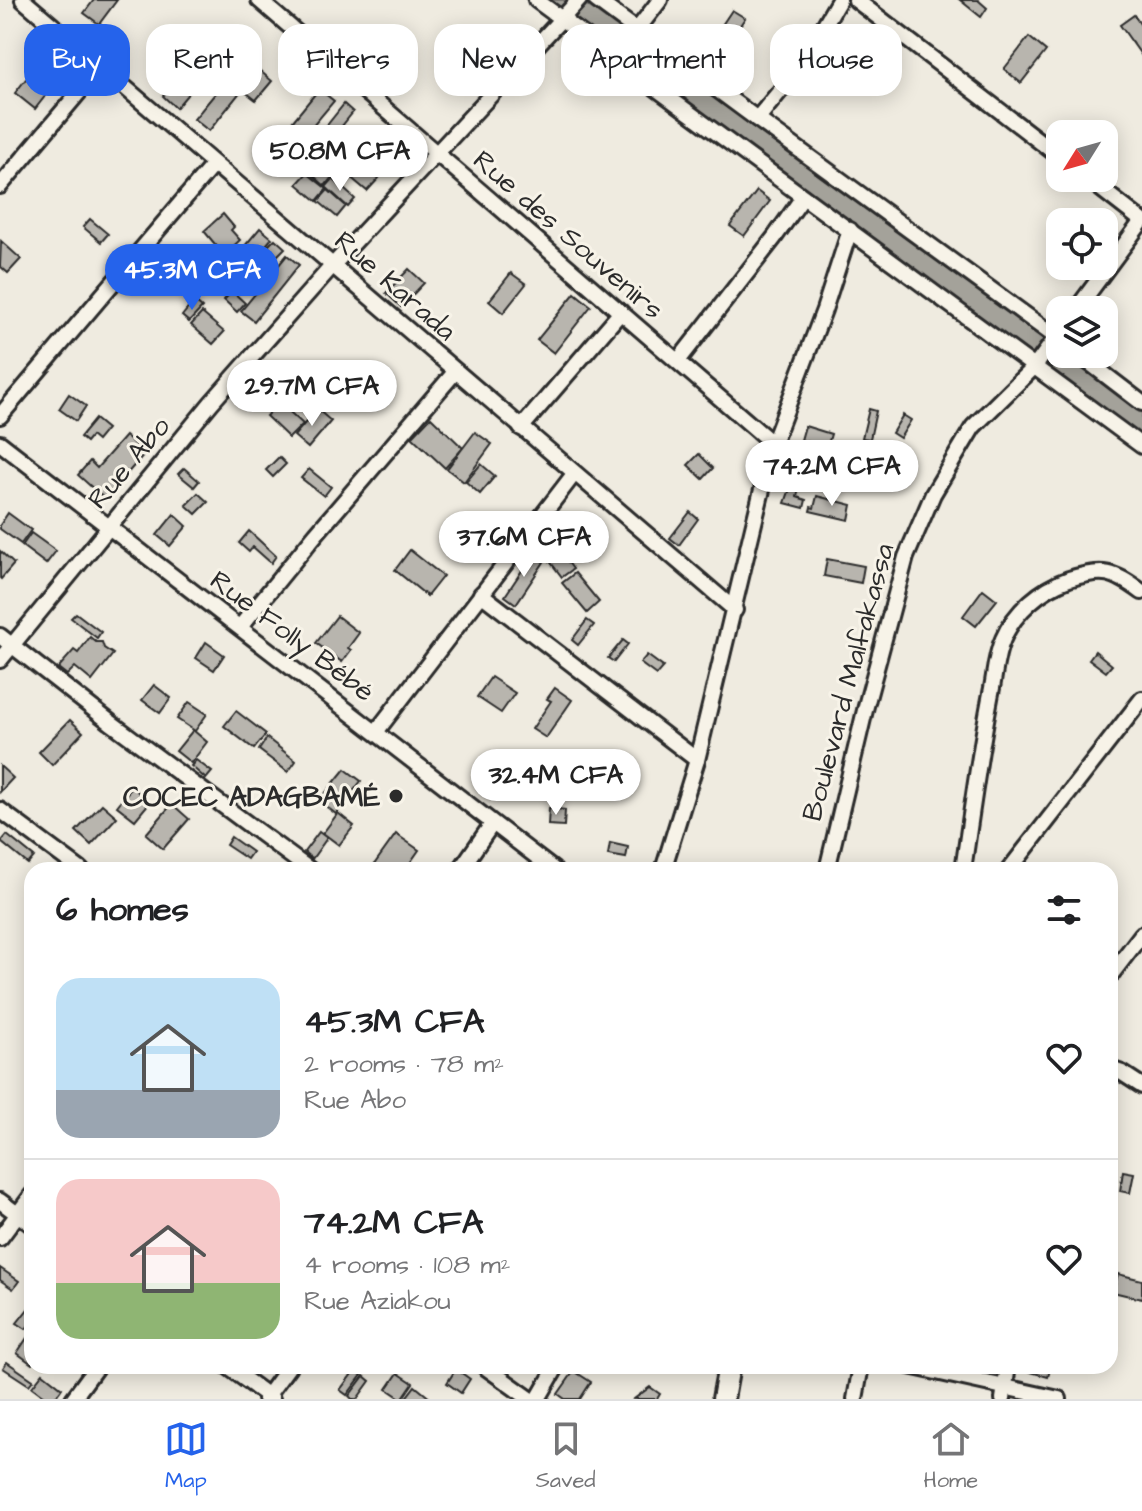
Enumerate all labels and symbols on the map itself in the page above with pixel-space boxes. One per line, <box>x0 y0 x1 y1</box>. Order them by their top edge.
north arrow <box>1046 120 1118 192</box>
pin: 50.8M CFA <box>248 125 432 193</box>
street label: Rue des Souvenirs <box>464 141 672 329</box>
street label: Rue Karada <box>326 222 464 350</box>
pin: 45.3M CFA <box>100 244 284 312</box>
pin: 29.7M CFA <box>220 360 404 428</box>
street label: Rue Abo <box>79 408 180 518</box>
pin: 74.2M CFA <box>740 440 924 508</box>
pin: 37.6M CFA <box>432 511 616 579</box>
street label: Boulevard Malfakassa <box>793 539 904 825</box>
street label: Rue Folly Bébé <box>200 561 382 713</box>
pin: 32.4M CFA <box>464 749 648 817</box>
place label: COCEC ADAGBAMÉ <box>123 778 380 817</box>
marker: COCEC ADAGBAMÉ <box>387 787 405 805</box>

